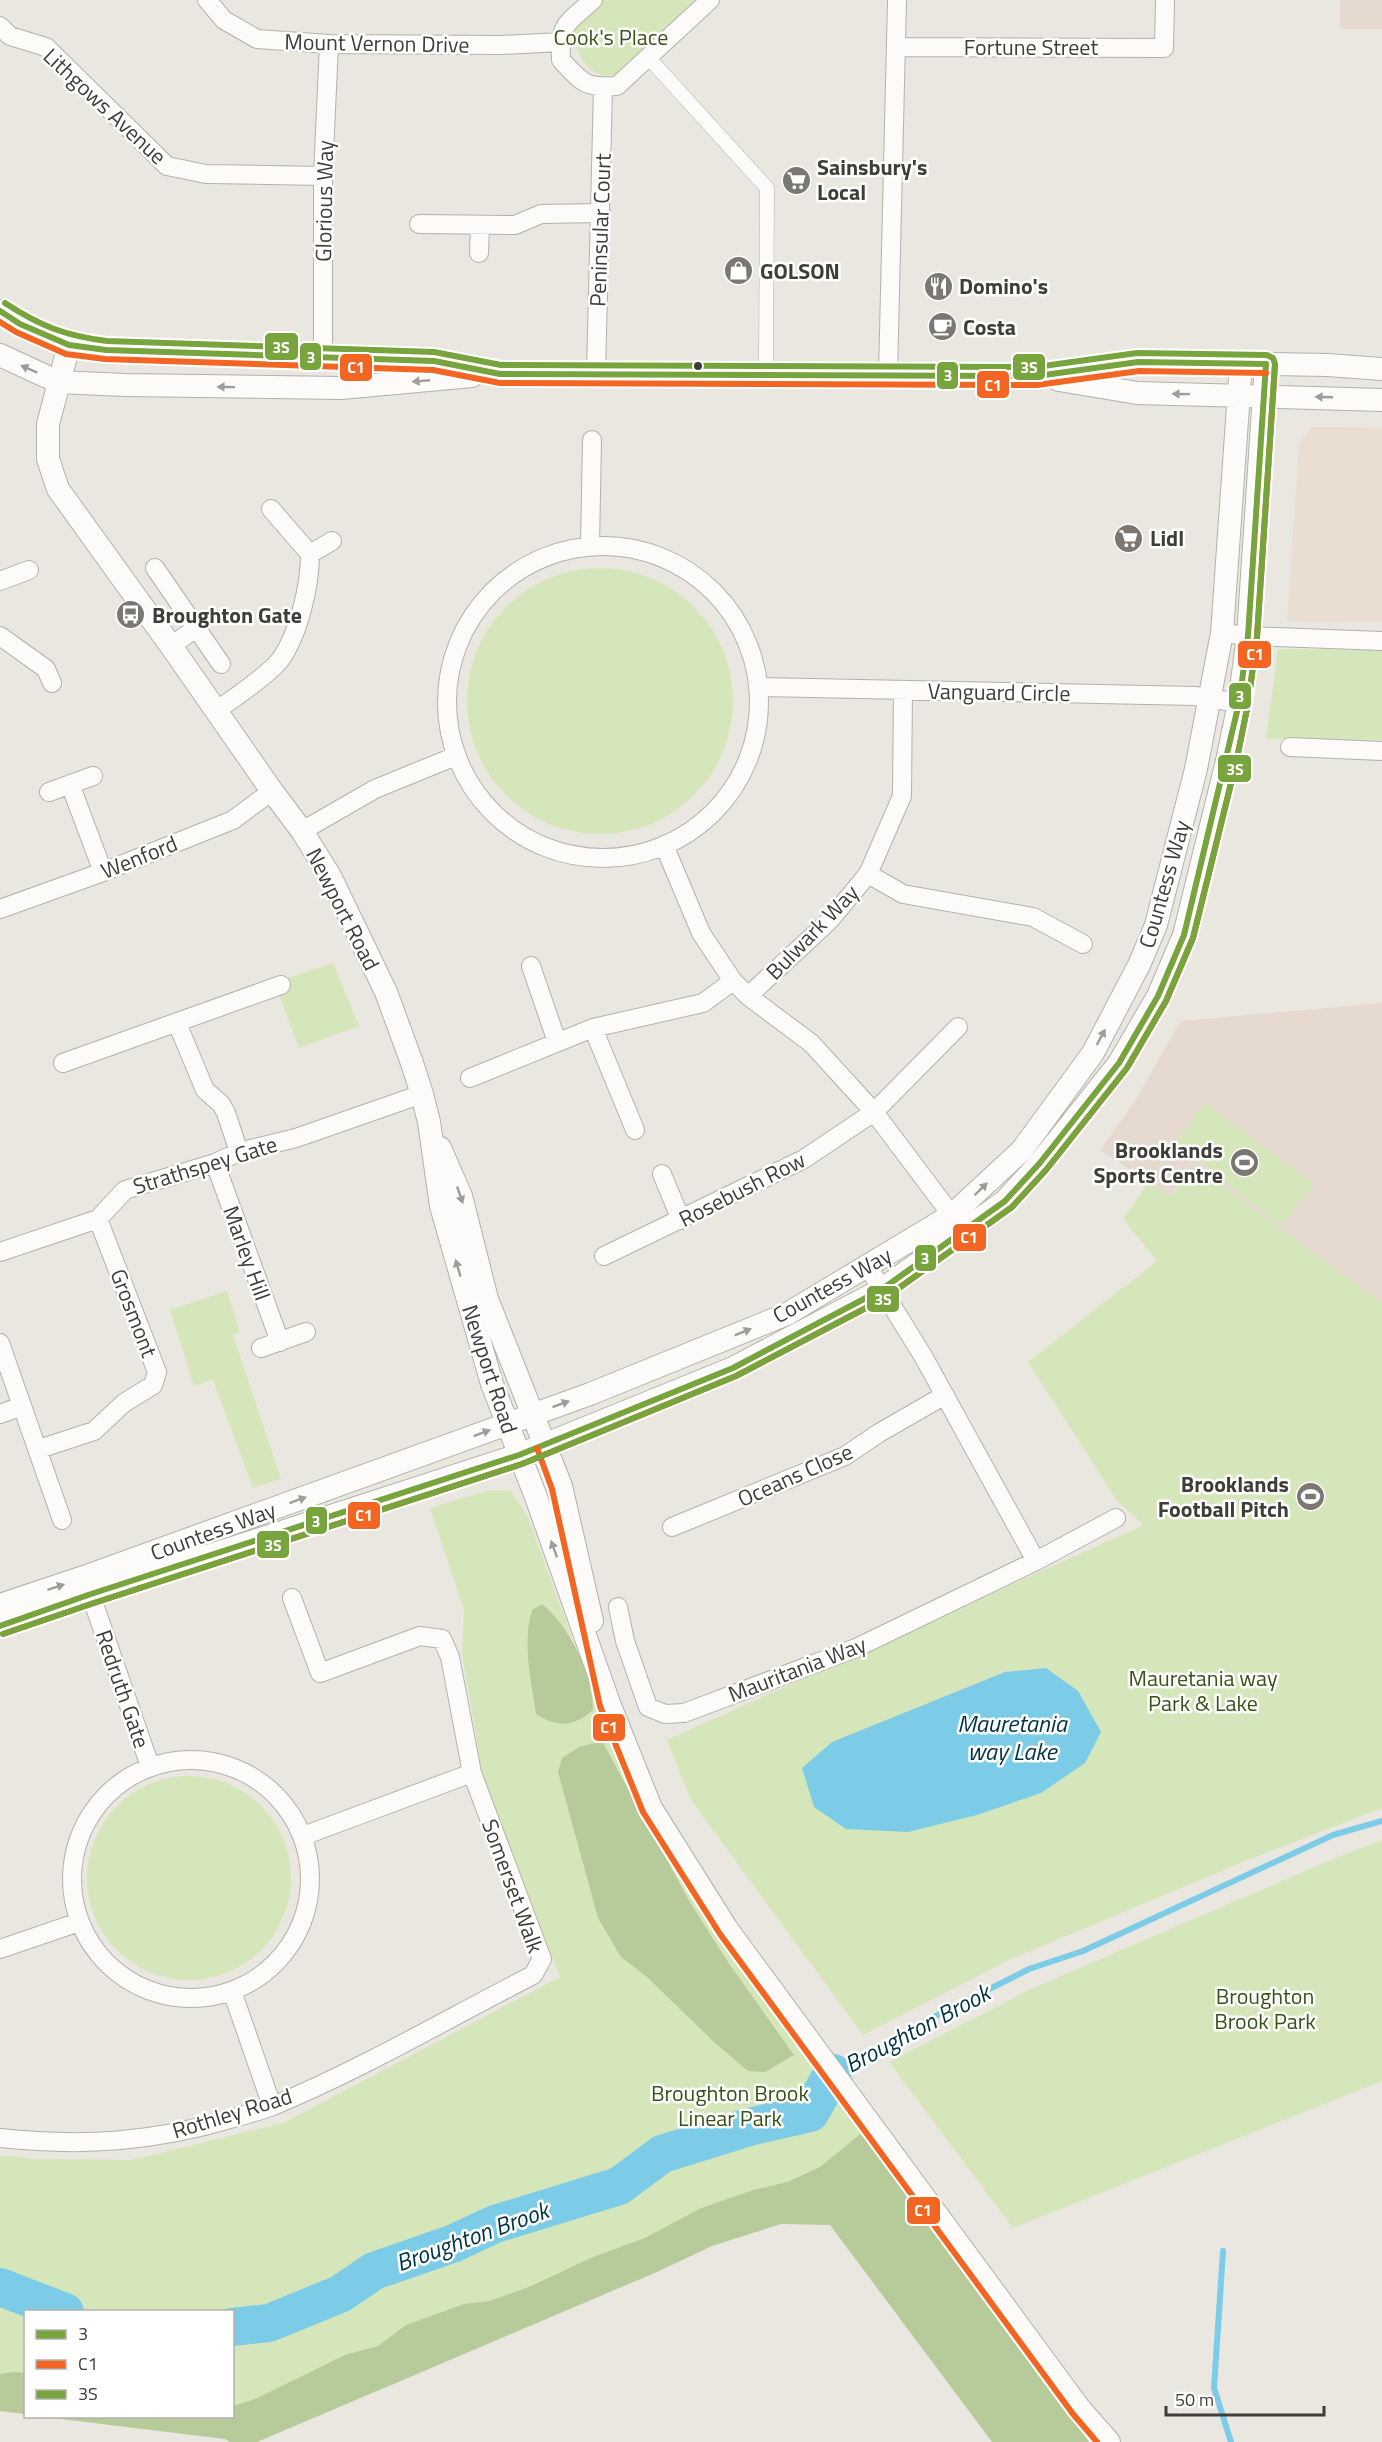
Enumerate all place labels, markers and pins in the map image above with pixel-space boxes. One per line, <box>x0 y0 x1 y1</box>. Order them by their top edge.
place label: Sainsbury's Local <box>817 150 927 209</box>
supermarket icon: Sainsbury's Local <box>780 164 812 196</box>
place label: GOLSON <box>760 254 840 288</box>
shop icon: GOLSON <box>723 255 755 287</box>
place label: Domino's <box>959 269 1048 303</box>
restaurant icon: Domino's <box>922 270 954 302</box>
place label: Costa <box>963 310 1016 344</box>
cafe icon: Costa <box>926 311 958 343</box>
unlabelled marker <box>692 360 704 372</box>
place label: Lidl <box>1150 521 1184 555</box>
supermarket icon: Lidl <box>1113 522 1145 554</box>
place label: Broughton Gate <box>152 598 302 632</box>
bus stop icon: Broughton Gate <box>115 599 147 631</box>
place label: Brooklands Sports Centre <box>1093 1133 1223 1192</box>
sports icon: Brooklands Sports Centre <box>1228 1147 1260 1179</box>
place label: Brooklands Football Pitch <box>1158 1467 1289 1526</box>
sports icon: Brooklands Football Pitch <box>1294 1481 1326 1513</box>

